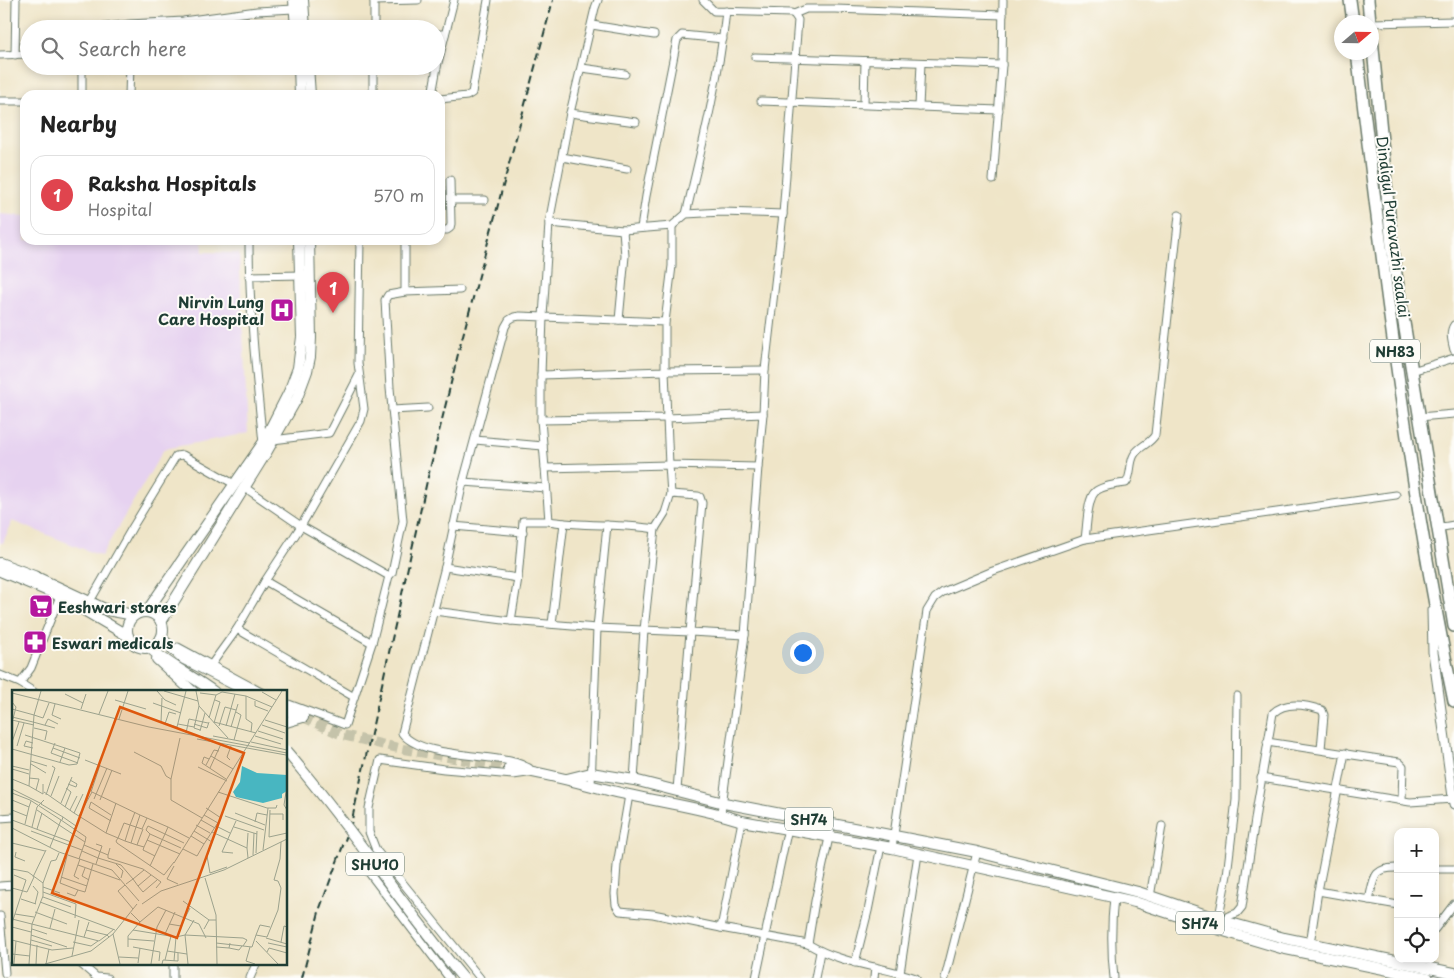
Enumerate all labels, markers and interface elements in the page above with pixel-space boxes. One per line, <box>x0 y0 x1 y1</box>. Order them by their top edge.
north arrow <box>1334 15 1379 60</box>
search box <box>20 20 445 75</box>
icon: search <box>38 34 66 62</box>
text: Search here <box>78 34 187 62</box>
text: Nearby <box>40 107 117 139</box>
street label: Dindigul Puravazhi saalai <box>1371 135 1417 319</box>
text: Raksha Hospitals <box>88 169 256 197</box>
text: 1 <box>53 183 61 207</box>
text: 570 m <box>373 183 424 207</box>
text: Hospital <box>88 197 152 221</box>
pin: 1 <box>317 272 349 313</box>
place label: Nirvin Lung Care Hospital <box>158 290 264 330</box>
hospital icon: Nirvin Lung Care Hospital <box>269 297 295 323</box>
road number: NH83 <box>1370 340 1420 362</box>
supermarket icon: Eeshwari stores <box>28 593 54 619</box>
place label: Eeshwari stores <box>58 595 176 618</box>
pharmacy icon: Eswari medicals <box>22 629 48 655</box>
place label: Eswari medicals <box>52 631 173 654</box>
your location <box>790 640 816 666</box>
inset map <box>12 690 288 966</box>
road number: SH74 <box>785 808 833 831</box>
map controls <box>1394 828 1439 963</box>
button: + <box>1394 828 1439 873</box>
road number: SHU10 <box>346 852 404 876</box>
button: − <box>1394 873 1439 918</box>
road number: SH74 <box>1176 911 1224 934</box>
button: locate <box>1394 918 1439 963</box>

